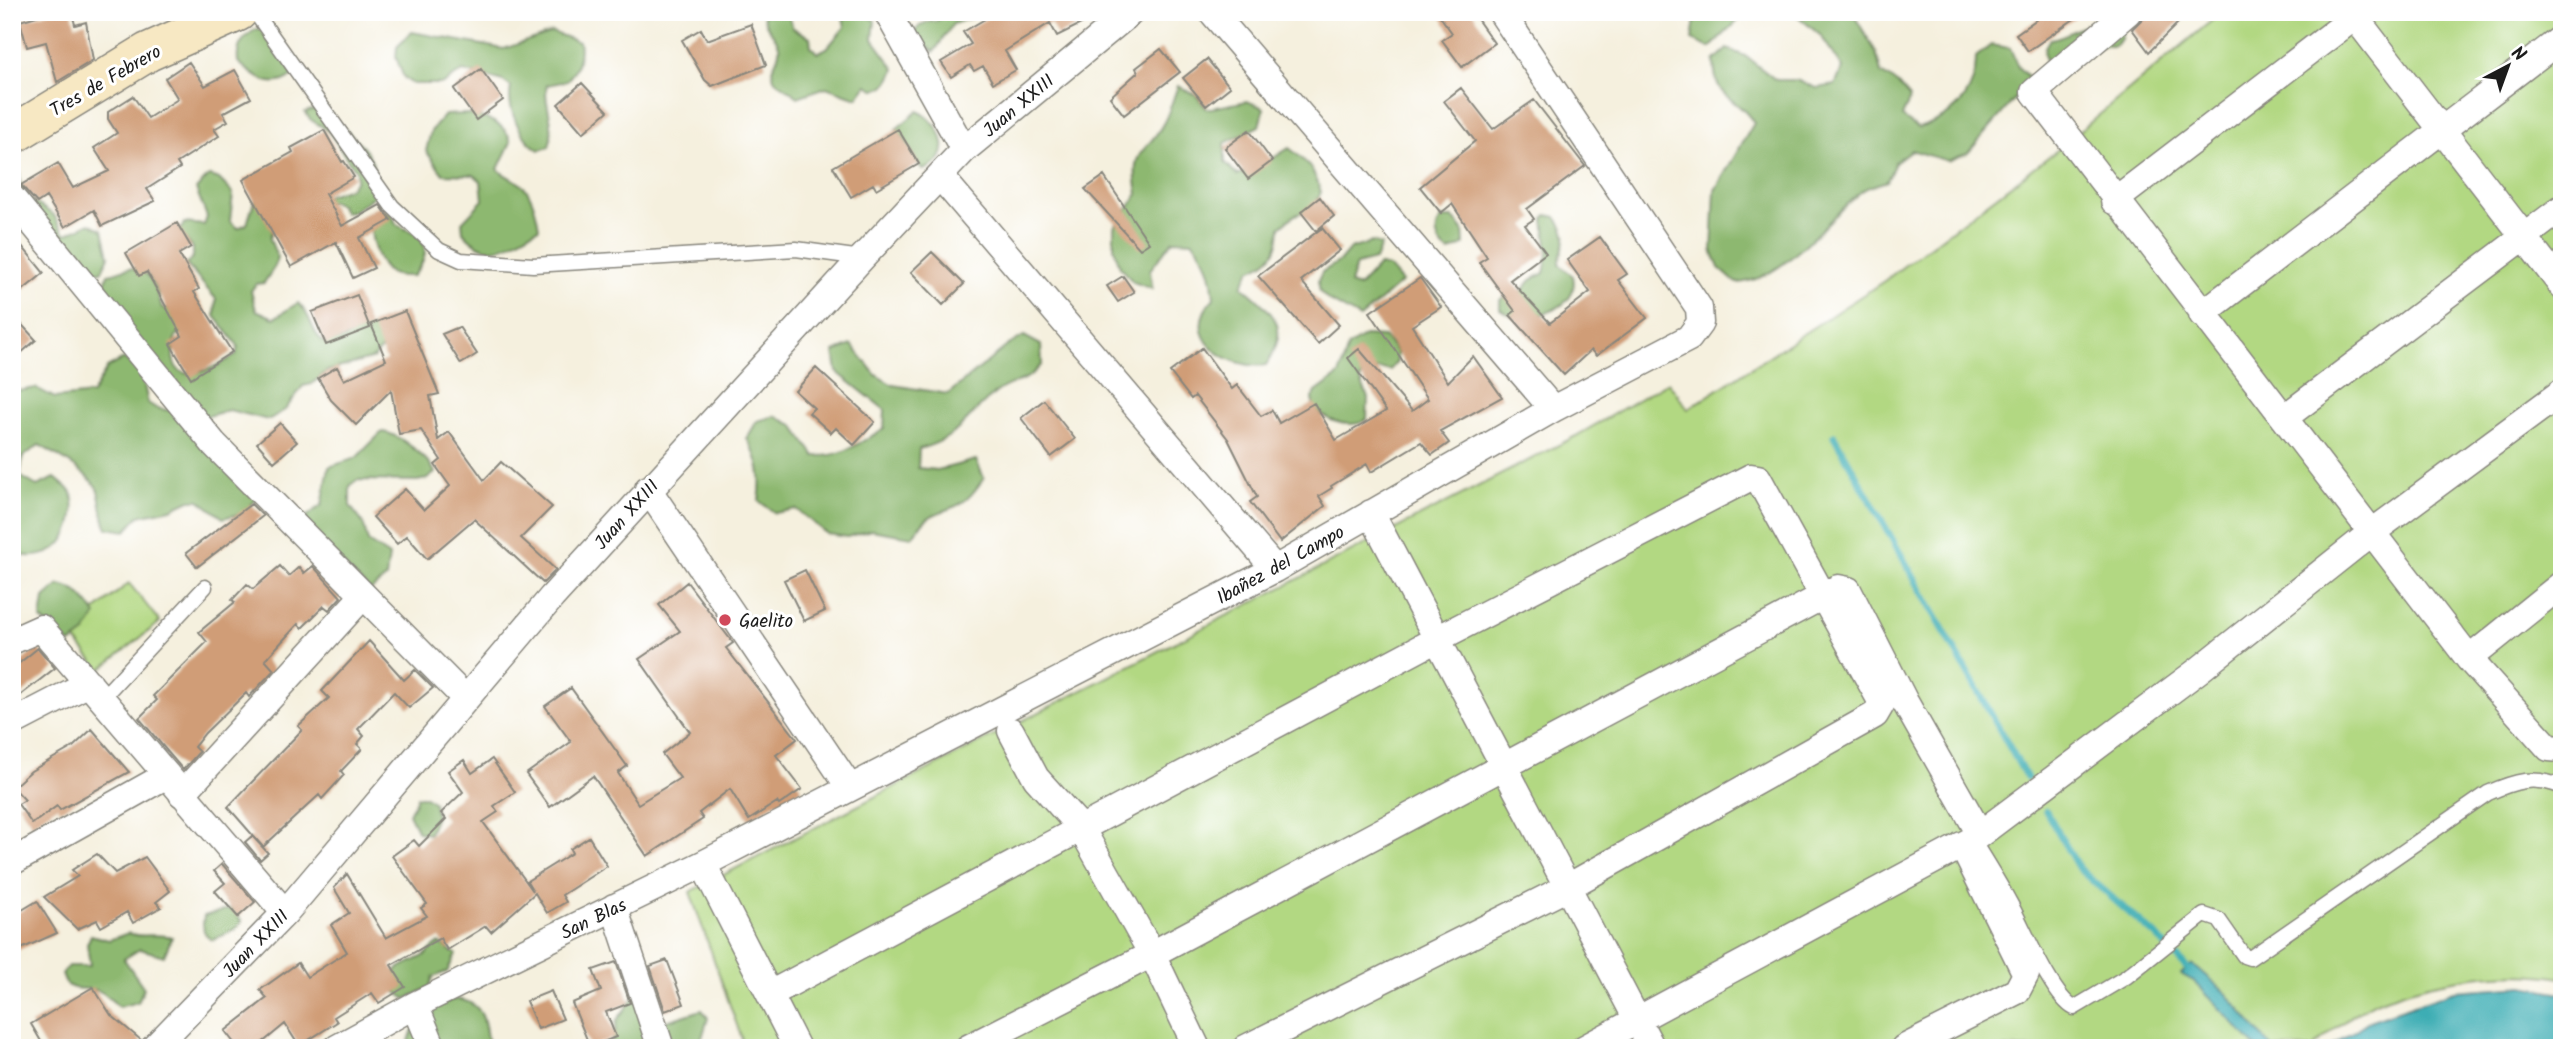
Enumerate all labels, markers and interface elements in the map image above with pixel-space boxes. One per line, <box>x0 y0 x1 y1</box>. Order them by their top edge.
north arrow <box>2472 32 2542 102</box>
street label: Tres de Febrero <box>45 38 167 126</box>
text: N <box>2503 39 2532 70</box>
street label: Juan XXIII <box>977 67 1062 146</box>
street label: Juan XXIII <box>588 473 668 557</box>
street label: Ibañez del Campo <box>1211 518 1351 613</box>
place label: Gaelito <box>739 607 793 637</box>
marker: Gaelito <box>717 612 733 628</box>
street label: San Blas <box>556 891 632 949</box>
street label: Juan XXIII <box>216 903 297 986</box>

